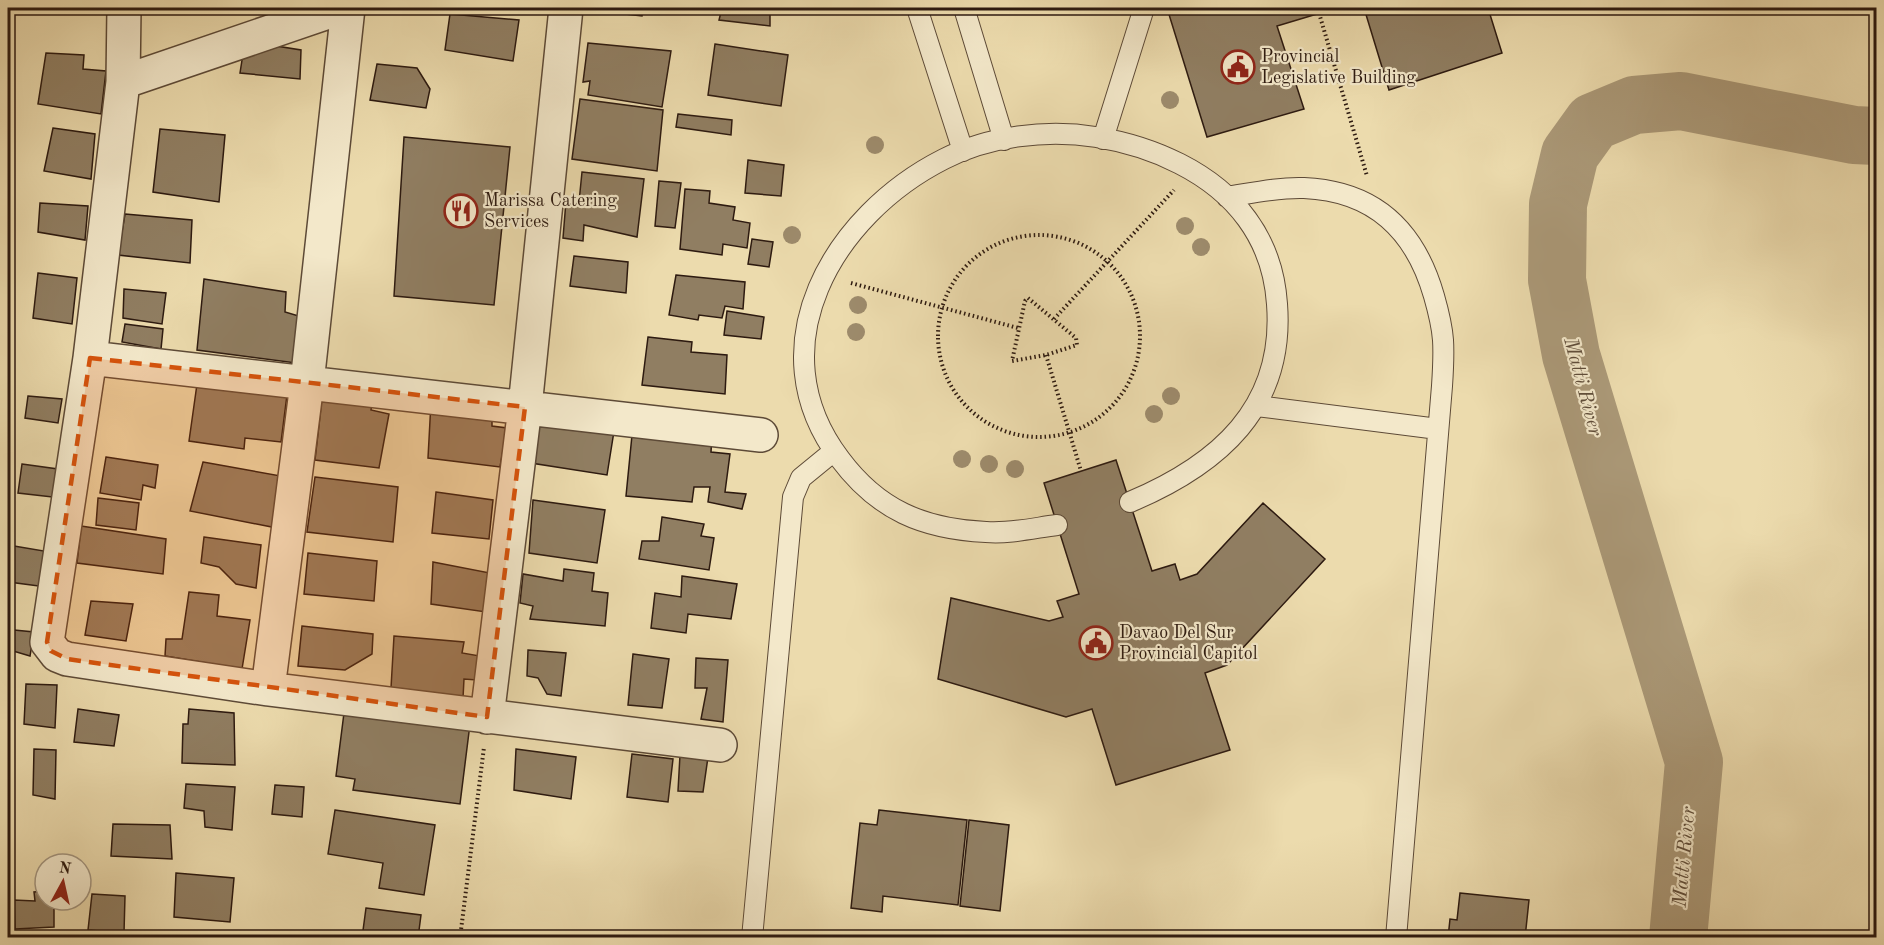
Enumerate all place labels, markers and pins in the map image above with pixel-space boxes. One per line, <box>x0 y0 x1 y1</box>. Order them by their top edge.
place label: Provincial Legislative Building <box>1261 48 1416 87</box>
public building icon: Provincial Legislative Building <box>1220 49 1256 85</box>
place label: Marissa Catering Services <box>484 192 617 231</box>
restaurant icon: Marissa Catering Services <box>443 193 479 229</box>
place label: Davao Del Sur Provincial Capitol <box>1119 624 1258 663</box>
public building icon: Davao Del Sur Provincial Capitol <box>1078 625 1114 661</box>

